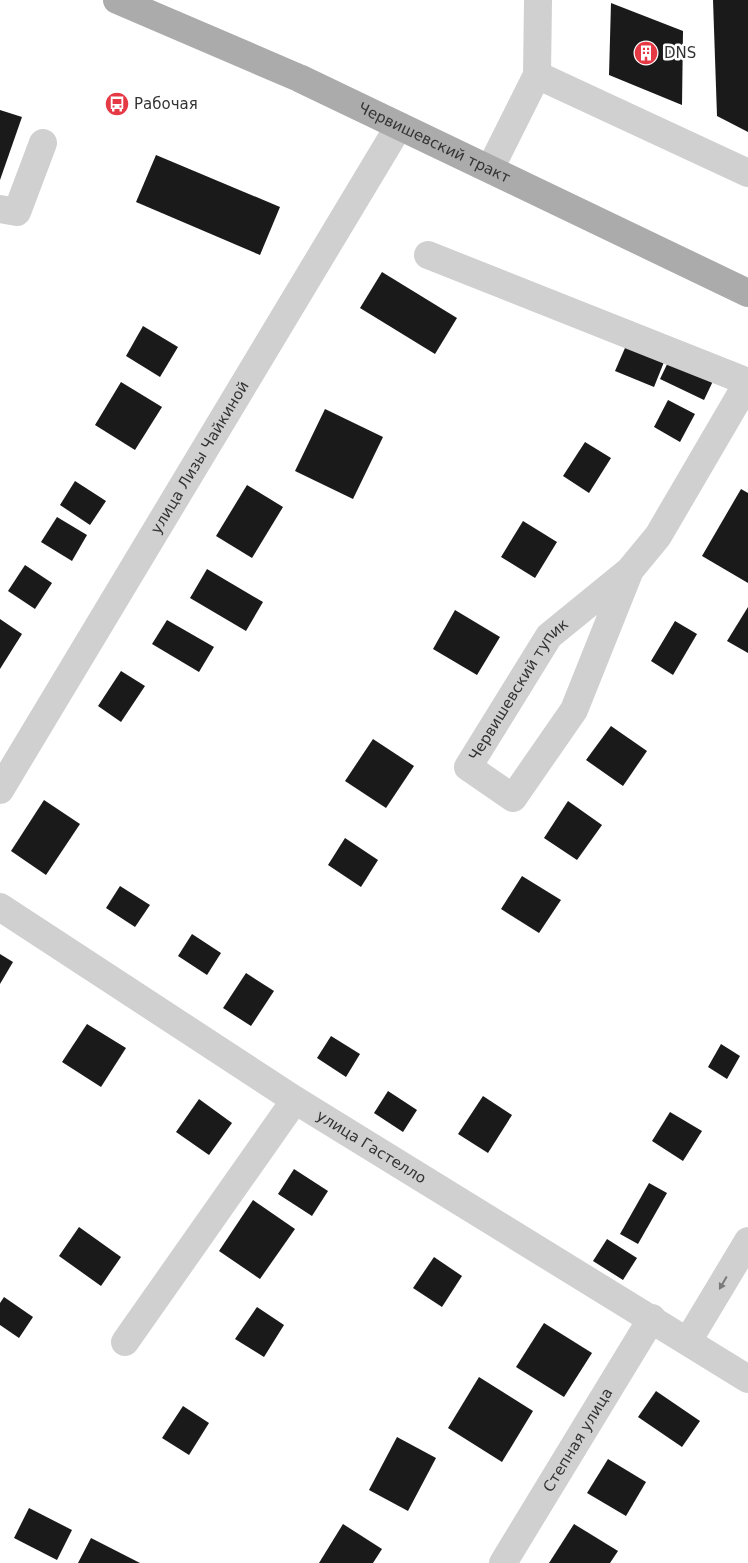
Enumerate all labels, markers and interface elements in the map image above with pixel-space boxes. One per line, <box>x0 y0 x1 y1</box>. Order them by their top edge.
building icon: DNS <box>633 40 659 66</box>
place label: DNS <box>664 44 696 62</box>
bus stop icon: Рабочая <box>104 91 130 117</box>
place label: Рабочая <box>134 95 198 113</box>
street label: Червишевский тракт <box>355 99 513 187</box>
street label: улица Лизы Чайкиной <box>147 378 253 537</box>
street label: Червишевский тупик <box>465 615 572 764</box>
street label: улица Гастелло <box>313 1106 429 1187</box>
one-way arrow <box>719 1276 728 1289</box>
street label: Степная улица <box>539 1385 616 1495</box>

